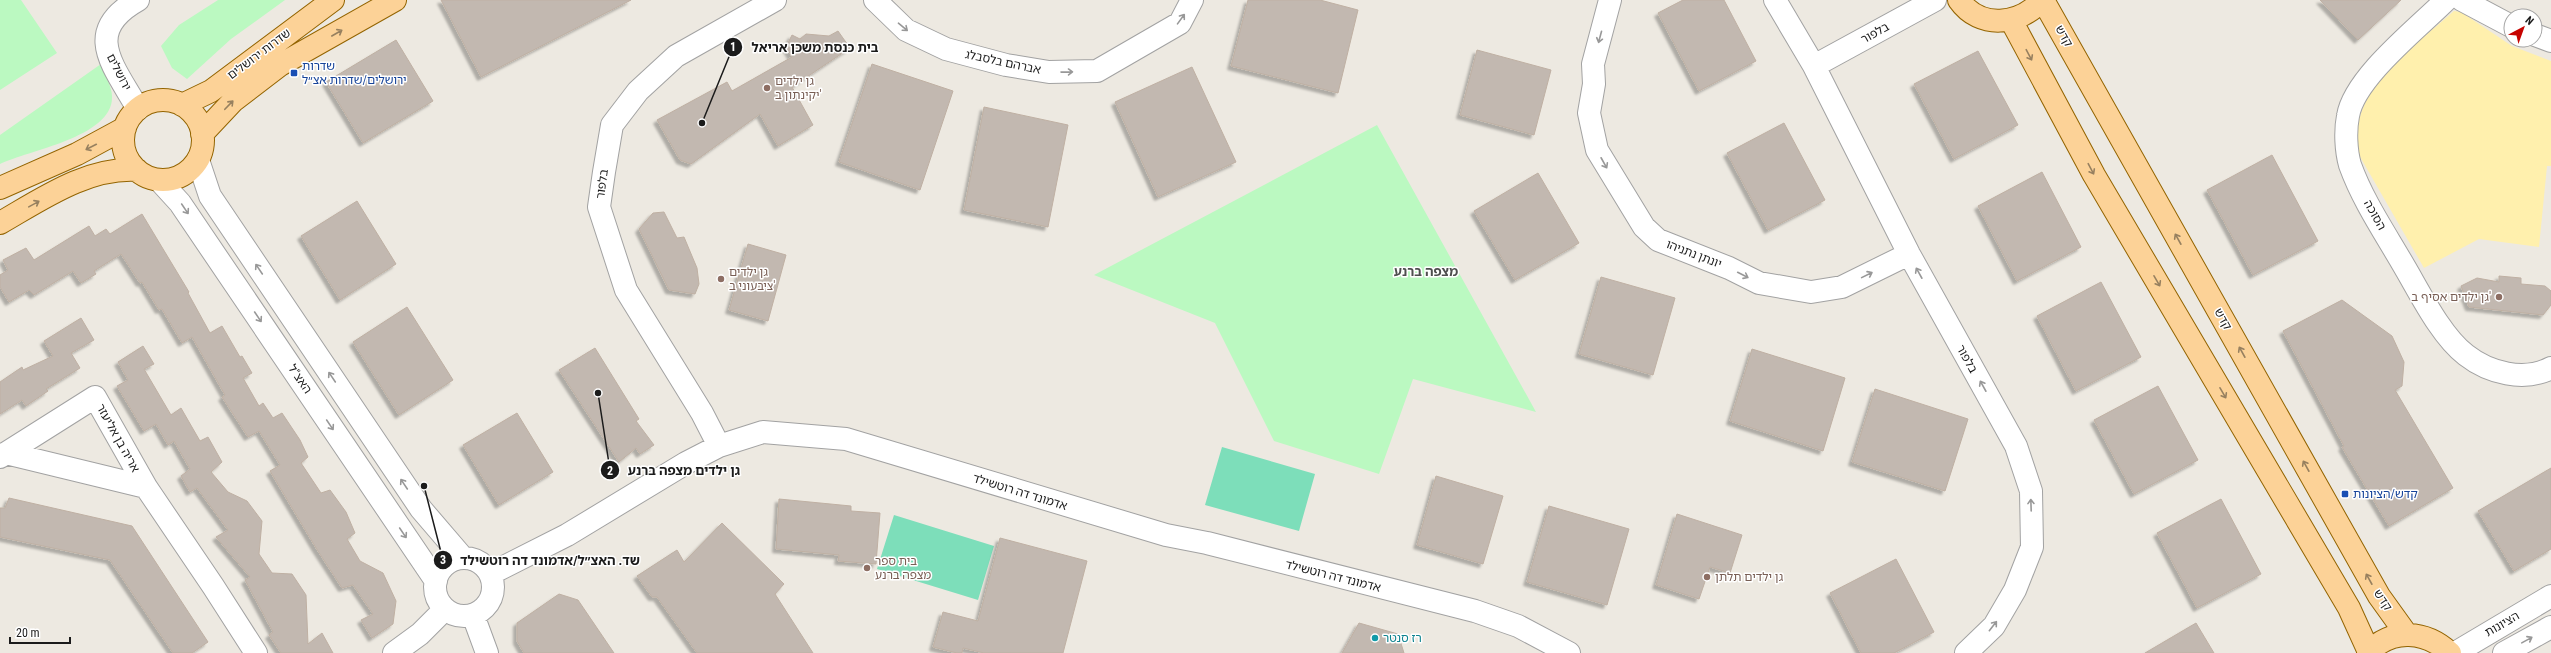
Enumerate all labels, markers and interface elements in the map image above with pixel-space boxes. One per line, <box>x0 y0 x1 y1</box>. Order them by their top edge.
north arrow <box>2503 8 2543 48</box>
one-way arrow <box>1177 14 1185 25</box>
text: N <box>2522 14 2536 28</box>
street label: בלפור <box>1859 20 1892 46</box>
one-way arrow <box>898 22 908 31</box>
street label: קדש <box>2052 23 2076 50</box>
street label: שדרות ירושלים <box>225 26 293 82</box>
one-way arrow <box>331 29 343 37</box>
one-way arrow <box>1595 31 1603 44</box>
callout: בית כנסת משכן אריאל <box>723 34 886 59</box>
text: 1 <box>730 40 736 54</box>
text: בית כנסת משכן אריאל <box>751 40 879 55</box>
street label: אברהם בלסבלג <box>964 47 1043 77</box>
one-way arrow <box>2026 49 2033 61</box>
street label: ירושלים <box>104 51 134 93</box>
place label: שדרות ירושלים/שדרות אצ״ל <box>302 59 407 87</box>
marker: שדרות ירושלים/שדרות אצ״ל <box>289 68 299 78</box>
one-way arrow <box>1060 68 1073 76</box>
place label: גן ילדים יקינתון ב' <box>775 74 822 102</box>
marker: גן ילדים יקינתון ב' <box>762 83 772 93</box>
one-way arrow <box>224 100 234 110</box>
one-way arrow <box>85 144 97 151</box>
one-way arrow <box>1601 157 1609 169</box>
one-way arrow <box>2088 163 2095 175</box>
street label: בלפור <box>593 168 611 200</box>
street label: הסוכה <box>2361 197 2389 233</box>
one-way arrow <box>28 199 40 207</box>
one-way arrow <box>181 204 189 215</box>
one-way arrow <box>2174 233 2181 245</box>
street label: יונתן נתניהו <box>1664 237 1724 271</box>
one-way arrow <box>255 264 263 275</box>
district label: מצפה ברנע <box>1394 264 1458 279</box>
place label: גן ילדים ציבעוני ב' <box>729 265 775 293</box>
one-way arrow <box>1915 267 1923 279</box>
one-way arrow <box>1861 271 1873 278</box>
one-way arrow <box>1736 272 1748 279</box>
marker: גן ילדים ציבעוני ב' <box>716 274 726 284</box>
one-way arrow <box>2153 275 2161 287</box>
place label: גן ילדים אסיף ב' <box>2411 290 2491 304</box>
marker: גן ילדים אסיף ב' <box>2494 292 2504 302</box>
street label: קדש <box>2211 306 2235 333</box>
one-way arrow <box>254 311 262 322</box>
street label: בלפור <box>1954 343 1980 376</box>
one-way arrow <box>2237 346 2245 358</box>
street label: האצ"ל <box>285 362 315 396</box>
one-way arrow <box>327 371 336 382</box>
one-way arrow <box>1978 380 1986 392</box>
one-way arrow <box>2219 387 2227 399</box>
street label: אריה בן אליעזר <box>94 402 143 475</box>
one-way arrow <box>327 419 335 431</box>
callout: גן ילדים מצפה ברנע <box>600 458 748 483</box>
one-way arrow <box>2301 460 2309 472</box>
text: גן ילדים מצפה ברנע <box>628 463 741 478</box>
text: 2 <box>607 464 613 478</box>
street label: אדמונד דה רוטשילד <box>971 471 1069 513</box>
one-way arrow <box>400 479 408 490</box>
place label: קדש/הציונות <box>2353 487 2418 501</box>
marker: קדש/הציונות <box>2340 489 2350 499</box>
one-way arrow <box>2027 499 2035 512</box>
one-way arrow <box>399 527 407 538</box>
callout: שד. האצ״ל/אדמונד דה רוטשילד <box>433 548 648 573</box>
text: 3 <box>440 553 446 567</box>
text: שד. האצ״ל/אדמונד דה רוטשילד <box>460 553 640 568</box>
place label: בית ספר מצפה ברנע <box>875 554 931 582</box>
street label: אדמונד דה רוטשילד <box>1284 557 1383 595</box>
marker: בית ספר מצפה ברנע <box>862 563 872 573</box>
place label: גן ילדים תלתן <box>1715 570 1784 584</box>
marker: גן ילדים תלתן <box>1702 572 1712 582</box>
one-way arrow <box>2365 573 2373 585</box>
street label: קדש <box>2371 587 2395 614</box>
street label: הציונות <box>2482 609 2522 639</box>
scale bar <box>10 619 70 645</box>
one-way arrow <box>1989 620 1998 631</box>
text: 20 m <box>16 626 40 640</box>
place label: רז סנטר <box>1383 631 1422 645</box>
marker: רז סנטר <box>1370 633 1380 643</box>
one-way arrow <box>2521 635 2533 643</box>

